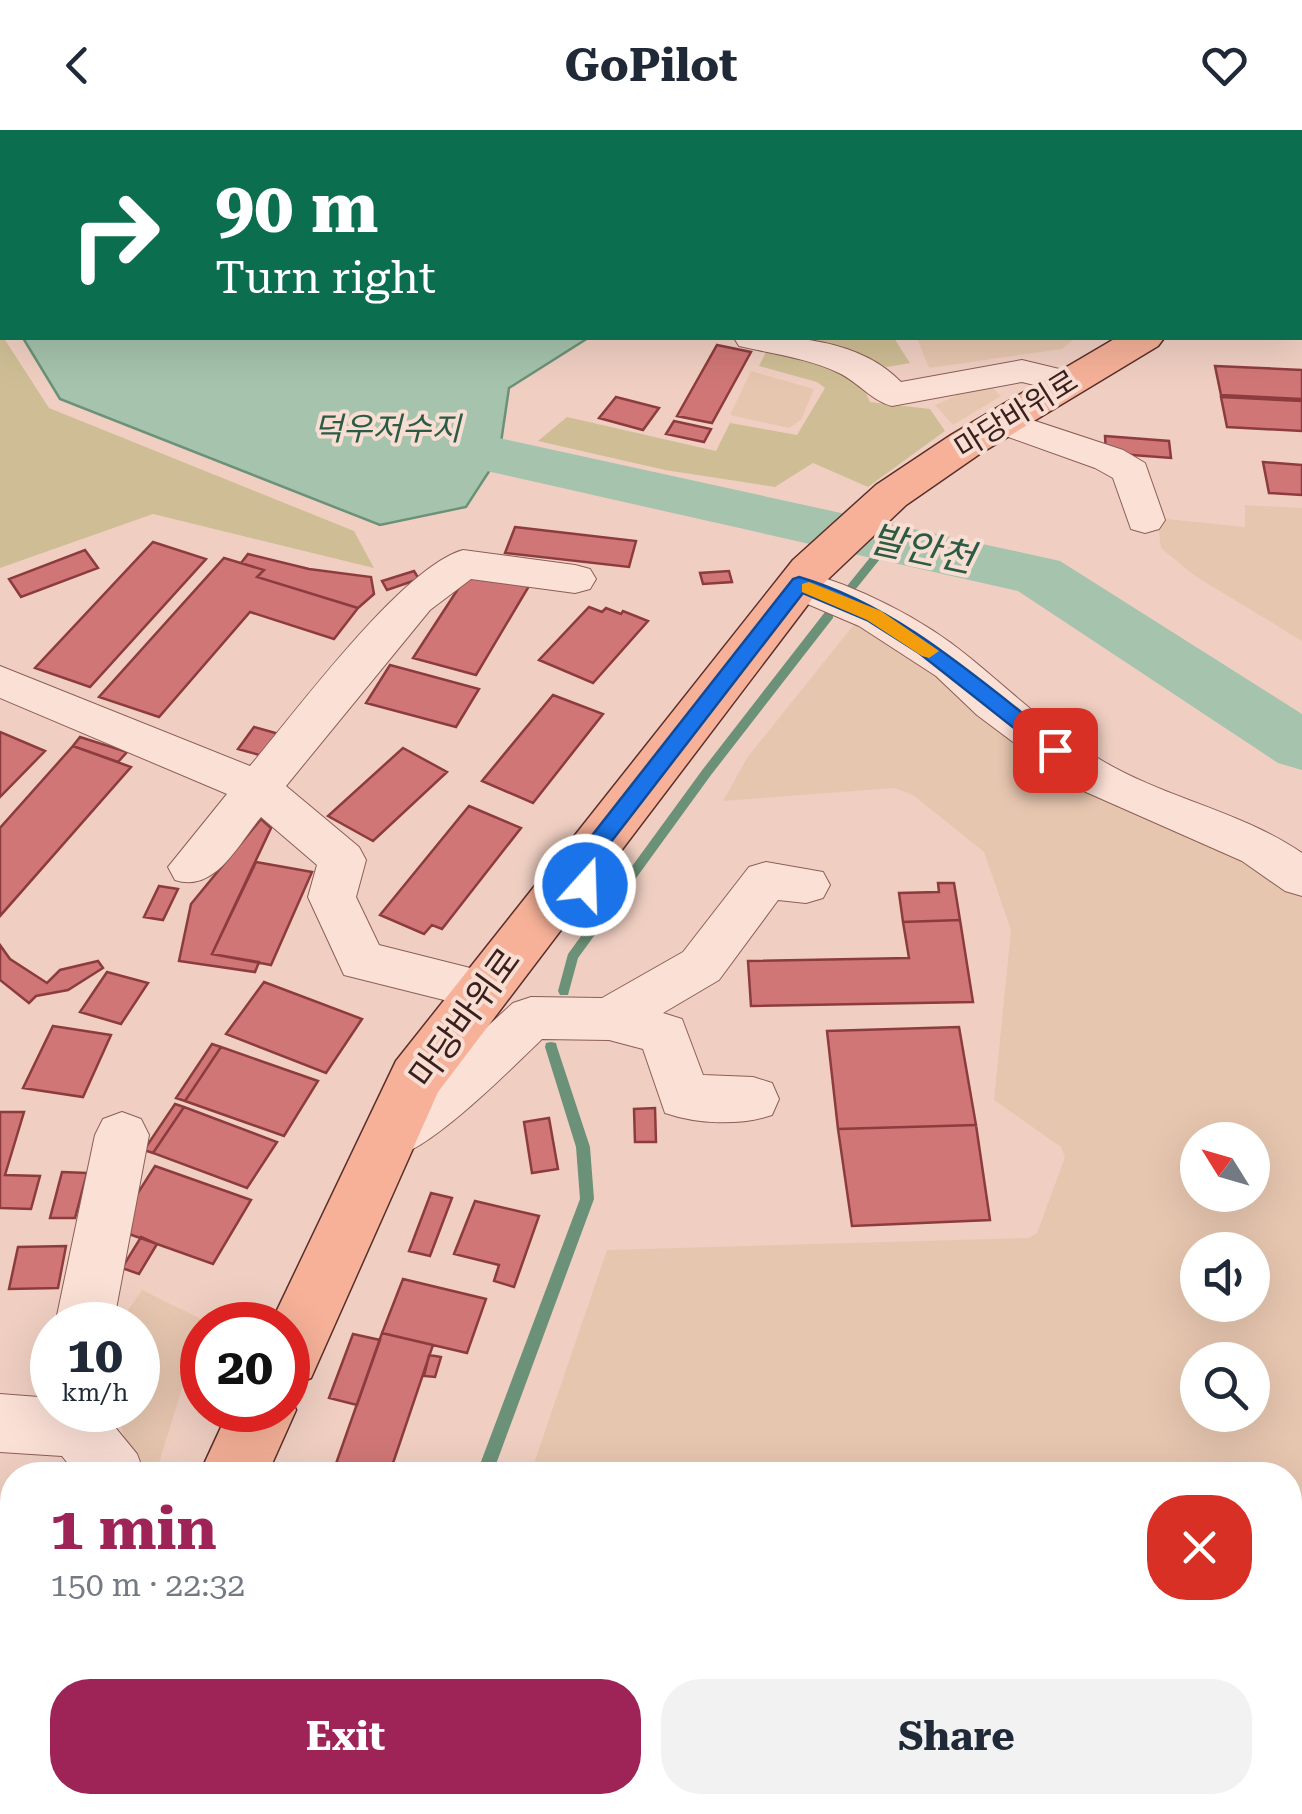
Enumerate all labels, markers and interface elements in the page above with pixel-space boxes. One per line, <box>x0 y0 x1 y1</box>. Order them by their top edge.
icon: back <box>50 38 105 93</box>
icon: heart <box>1197 38 1252 93</box>
text: GoPilot <box>564 39 738 92</box>
text: 90 m <box>215 167 379 249</box>
icon: right <box>50 170 180 300</box>
text: Turn right <box>215 251 436 304</box>
street label: 마당바위로 <box>948 363 1084 465</box>
water label: 덕우저수지 <box>313 410 463 448</box>
water label: 발안천 <box>866 517 982 582</box>
pin <box>1013 708 1098 793</box>
icon: arrive <box>1028 723 1083 778</box>
position arrow <box>533 833 637 937</box>
street label: 마당바위로 <box>401 941 529 1095</box>
north arrow <box>1180 1122 1270 1212</box>
map controls <box>1180 1122 1270 1432</box>
button: sound <box>1180 1232 1270 1322</box>
speed limit sign: 20 <box>180 1302 310 1432</box>
text: 10 <box>67 1326 123 1384</box>
button: search <box>1180 1342 1270 1432</box>
text: km/h <box>62 1378 128 1407</box>
text: 1 min <box>50 1493 217 1564</box>
button: close <box>1147 1495 1252 1600</box>
text: 150 m · 22:32 <box>50 1566 245 1604</box>
button: Exit <box>50 1679 641 1794</box>
button: Share <box>661 1679 1252 1794</box>

